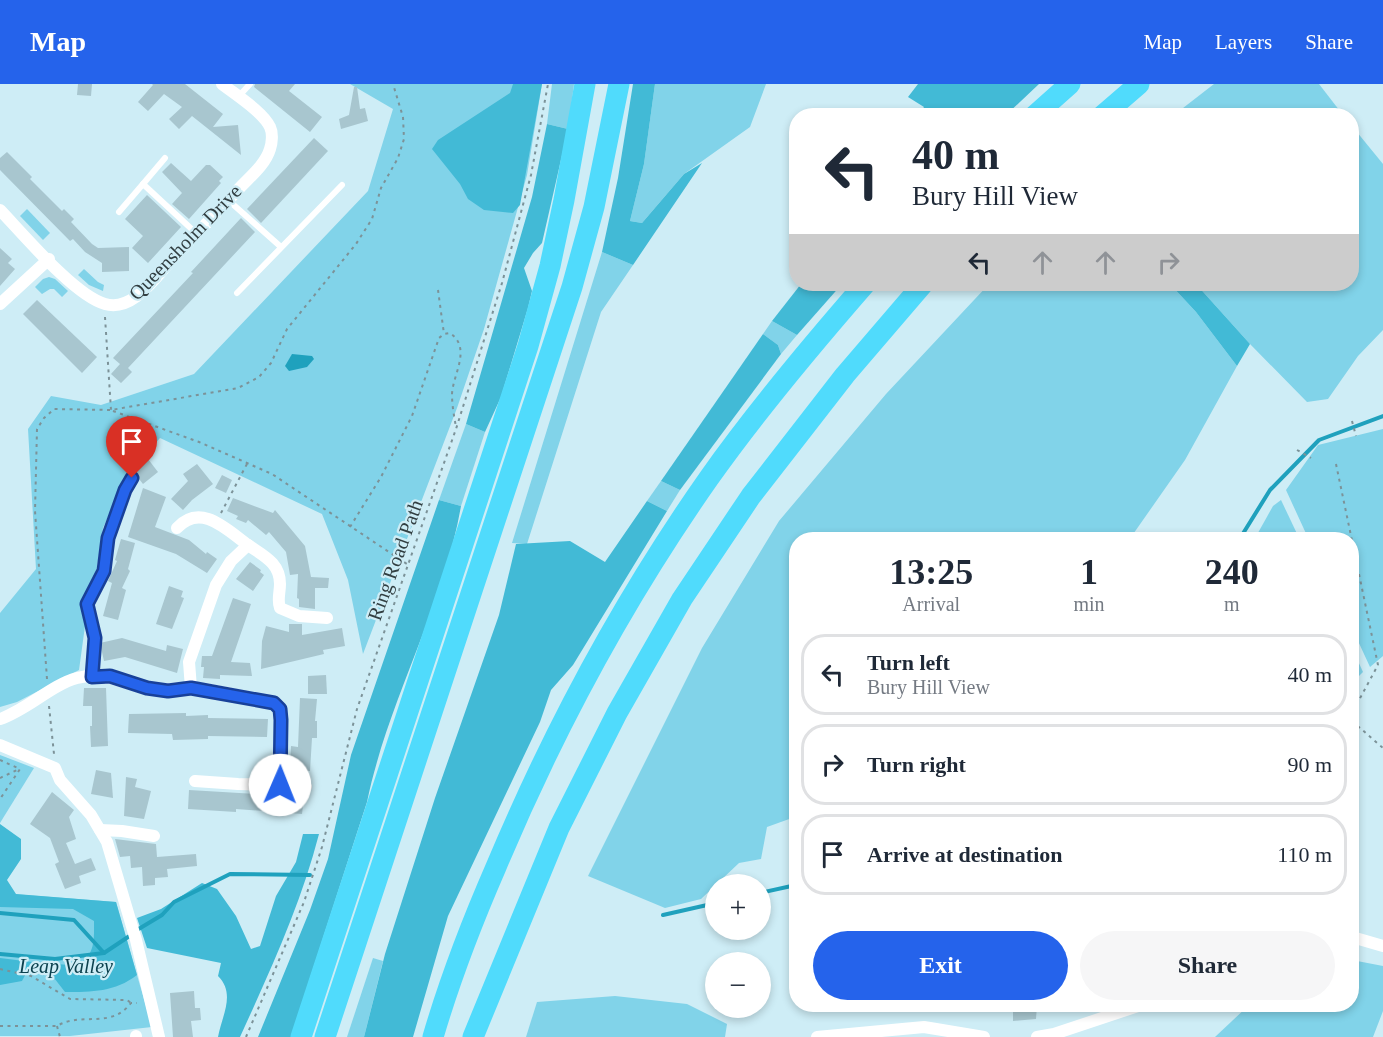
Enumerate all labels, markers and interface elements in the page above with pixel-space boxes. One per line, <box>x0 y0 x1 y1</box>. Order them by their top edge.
text: Map <box>30 26 86 57</box>
text: Map <box>1144 30 1182 54</box>
text: Layers <box>1215 30 1272 54</box>
text: Share <box>1305 30 1353 54</box>
icon: left <box>813 132 891 210</box>
text: 40 m <box>912 132 1000 178</box>
street label: Queensholm Drive <box>124 180 246 304</box>
text: Bury Hill View <box>912 181 1078 211</box>
icon: left <box>963 246 996 279</box>
icon: ahead <box>1026 246 1059 279</box>
icon: ahead <box>1089 246 1122 279</box>
icon: right <box>1152 246 1185 279</box>
pin <box>106 416 157 478</box>
icon: arrive <box>115 425 148 458</box>
street label: Ring Road Path <box>363 497 428 624</box>
text: 13:25 <box>889 552 973 592</box>
text: 1 <box>1080 552 1098 592</box>
text: 240 <box>1205 552 1259 592</box>
text: Arrival <box>902 593 960 615</box>
text: min <box>1073 593 1105 615</box>
text: m <box>1224 593 1240 615</box>
text: Turn left <box>867 650 950 675</box>
icon: left <box>816 658 849 691</box>
text: 40 m <box>1287 662 1332 687</box>
text: Bury Hill View <box>867 676 990 698</box>
icon: right <box>816 748 849 781</box>
text: Turn right <box>867 752 966 777</box>
text: 90 m <box>1287 752 1332 777</box>
position arrow <box>248 753 312 817</box>
icon: arrive <box>816 838 849 871</box>
text: Arrive at destination <box>867 842 1063 867</box>
text: 110 m <box>1277 842 1332 867</box>
map controls <box>705 874 771 1018</box>
button: + <box>705 874 771 940</box>
button: Exit <box>813 931 1068 1000</box>
button: Share <box>1080 931 1335 1000</box>
button: − <box>705 952 771 1018</box>
park label: Leap Valley <box>18 955 113 978</box>

